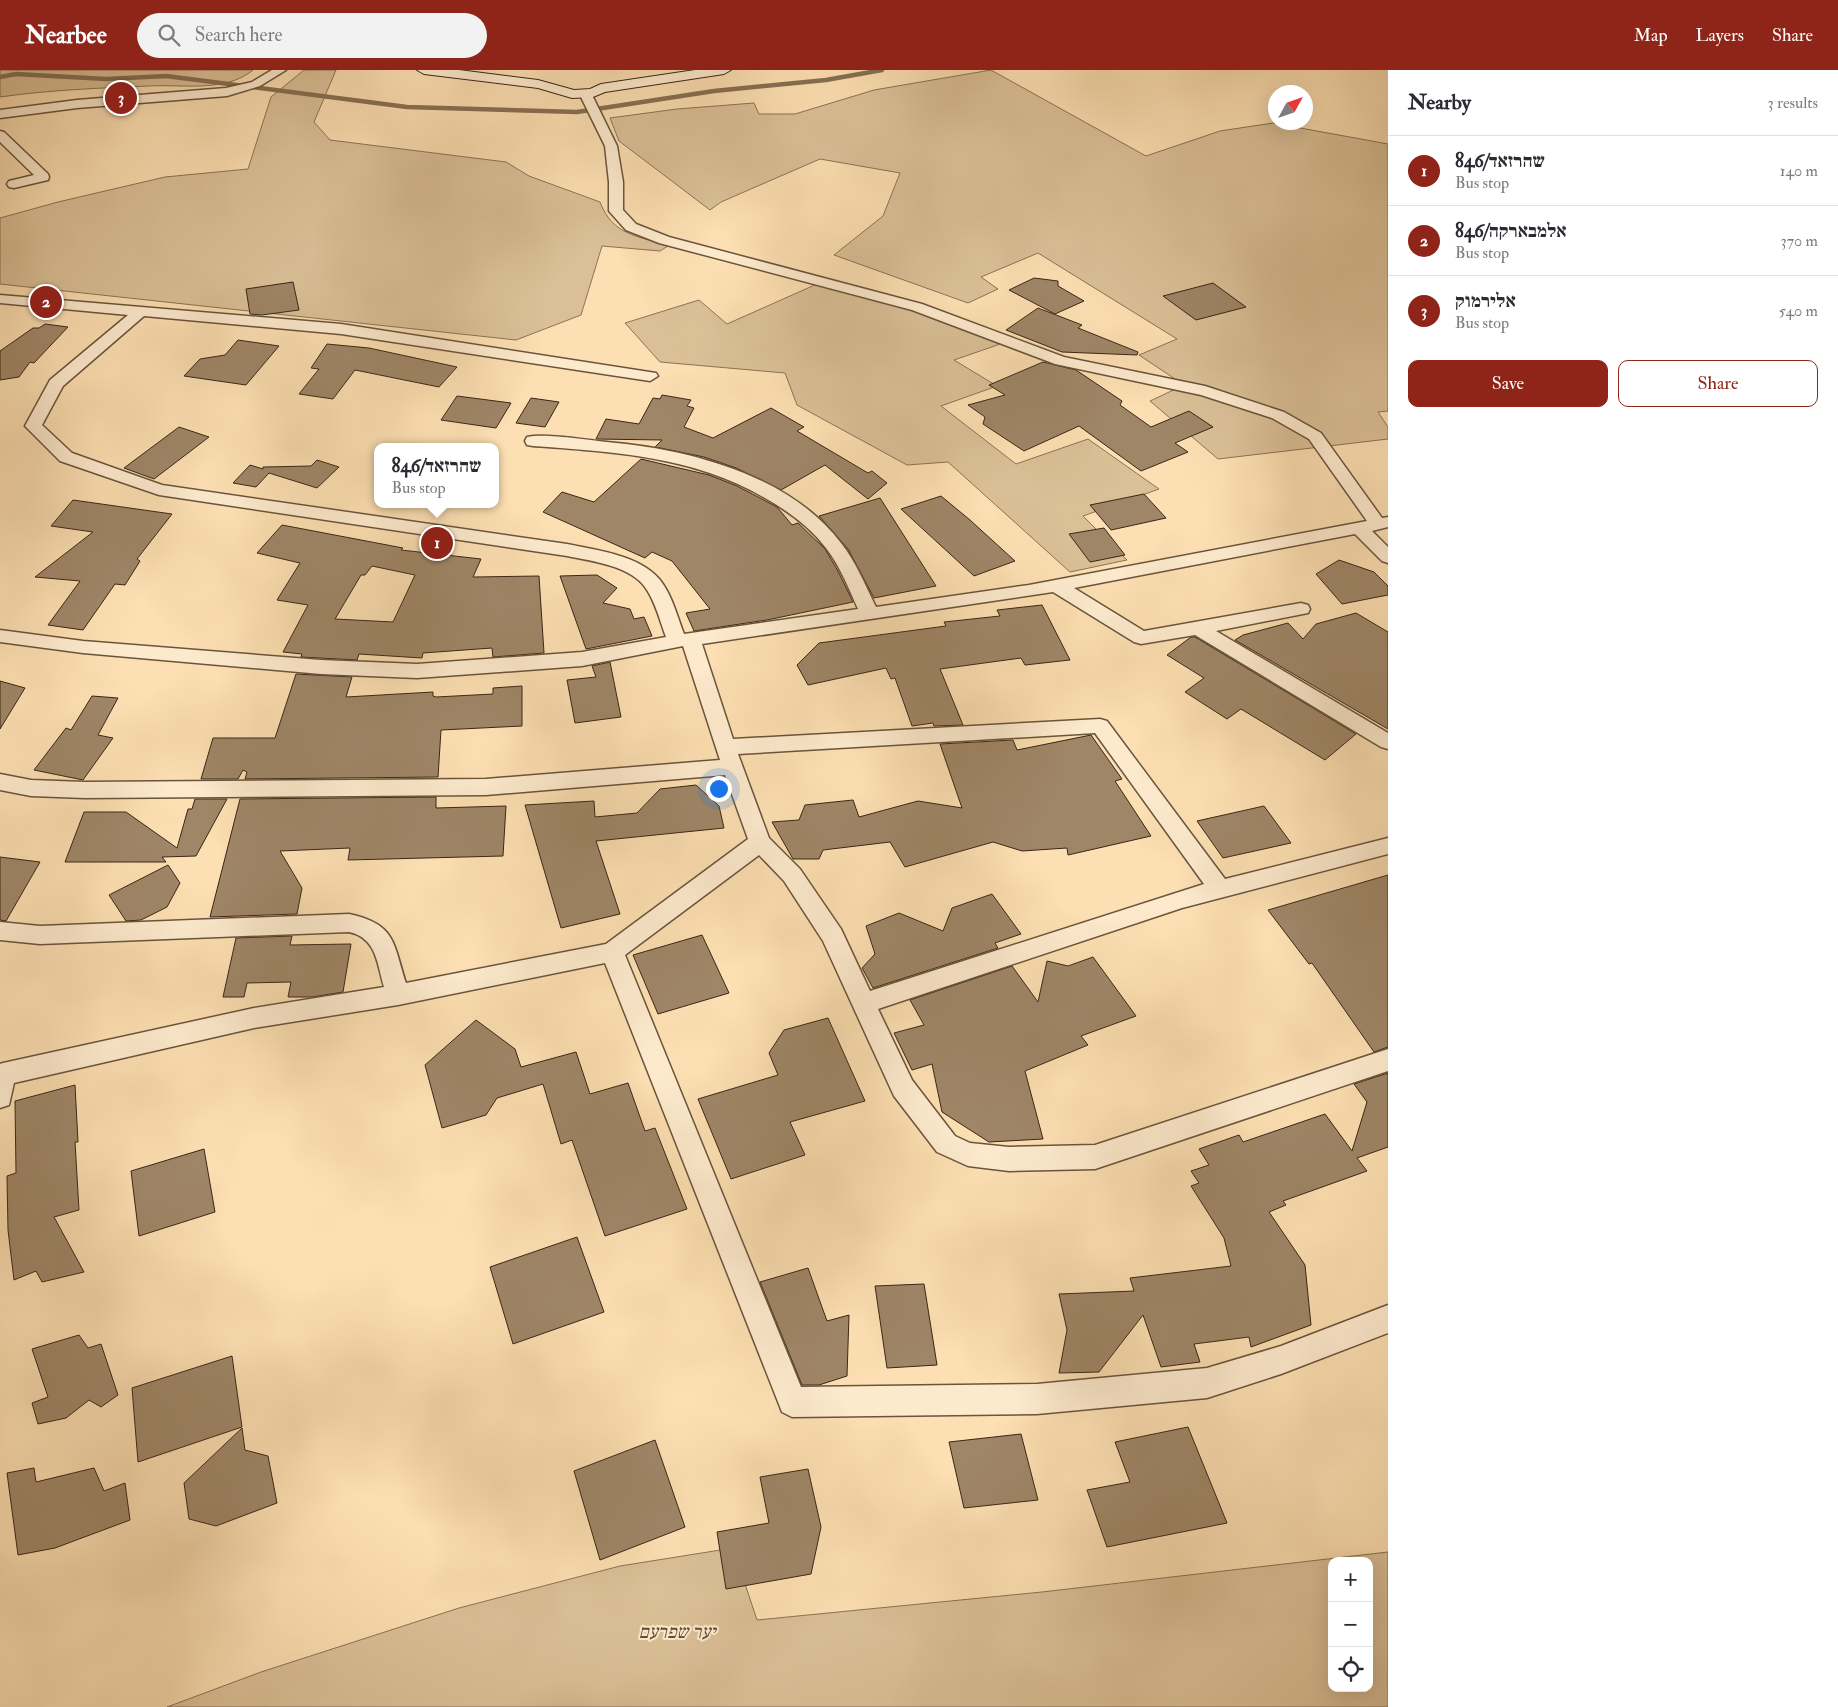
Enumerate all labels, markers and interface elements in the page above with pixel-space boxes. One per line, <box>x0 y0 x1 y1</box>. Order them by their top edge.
search box <box>137 13 487 58</box>
text: Nearbee <box>25 20 107 51</box>
icon: search <box>155 21 183 49</box>
text: Search here <box>195 23 282 47</box>
text: Map <box>1634 24 1668 47</box>
text: Layers <box>1696 24 1744 47</box>
text: Share <box>1772 24 1813 47</box>
pin: 3 <box>105 79 137 117</box>
north arrow <box>1268 85 1313 130</box>
text: Nearby <box>1408 89 1471 116</box>
text: 3 results <box>1767 93 1818 113</box>
text: 846/שהרזאד <box>1455 149 1545 173</box>
text: 1 <box>1421 161 1427 181</box>
text: 140 m <box>1780 161 1818 181</box>
text: Bus stop <box>1455 173 1509 193</box>
text: אלמבארקה/846 <box>1455 219 1567 243</box>
text: 2 <box>1420 231 1428 251</box>
text: 370 m <box>1781 231 1818 251</box>
text: Bus stop <box>1455 243 1509 263</box>
pin: 2 <box>30 283 62 321</box>
text: אלירמוק <box>1455 289 1516 313</box>
text: 3 <box>1421 301 1427 321</box>
text: 540 m <box>1779 301 1818 321</box>
text: Bus stop <box>1455 313 1509 333</box>
button: Save <box>1408 360 1608 407</box>
button: Share <box>1618 360 1818 407</box>
popup <box>374 443 499 508</box>
text: 846/שהרזאד <box>392 454 481 478</box>
text: Bus stop <box>392 478 446 498</box>
pin: 1 <box>421 524 453 562</box>
your location <box>706 776 732 802</box>
map controls <box>1328 1557 1373 1692</box>
button: + <box>1328 1557 1373 1602</box>
button: − <box>1328 1602 1373 1647</box>
park label: יער שפרעם <box>639 1620 717 1644</box>
button: locate <box>1328 1647 1373 1692</box>

